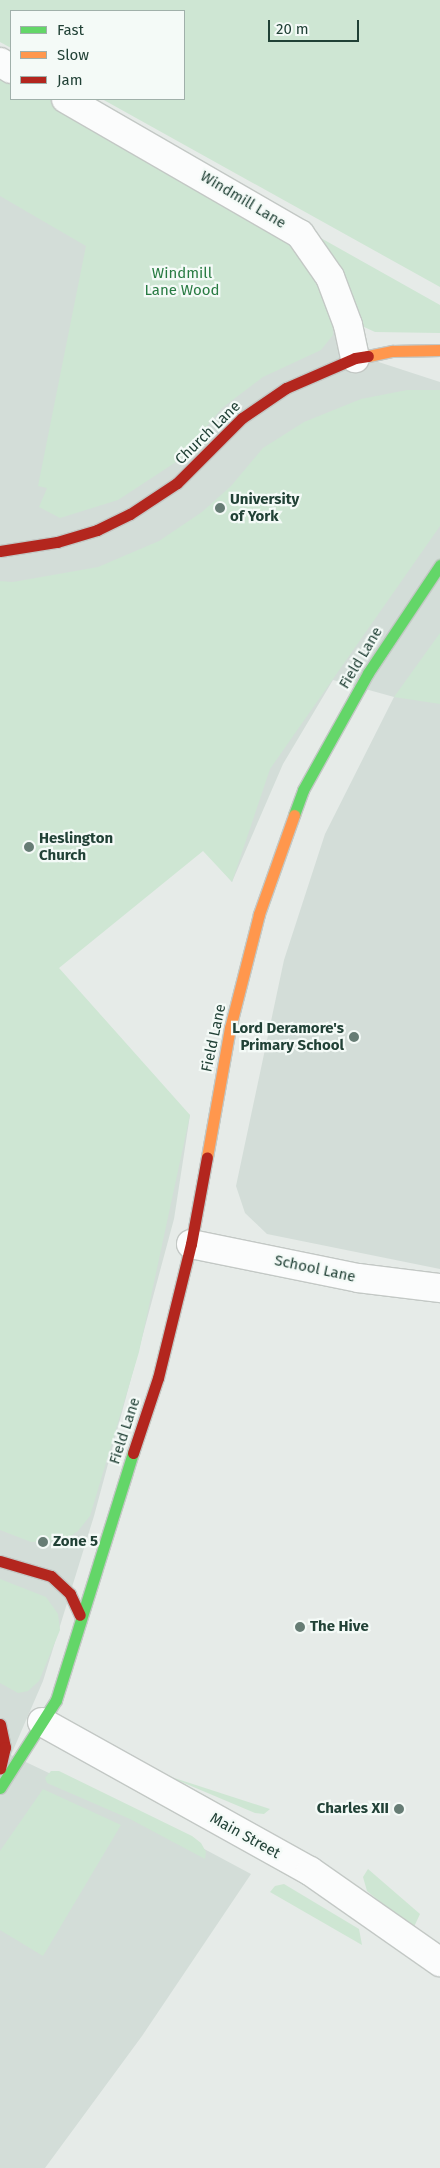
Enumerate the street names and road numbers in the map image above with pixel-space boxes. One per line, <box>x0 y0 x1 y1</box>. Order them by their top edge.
street label: Windmill Lane <box>197 167 289 233</box>
street label: Church Lane <box>172 398 244 468</box>
street label: Field Lane <box>336 624 386 692</box>
street label: Field Lane <box>198 1002 230 1074</box>
street label: School Lane <box>273 1252 357 1286</box>
street label: Field Lane <box>106 1395 144 1467</box>
street label: Main Street <box>207 1809 283 1863</box>

